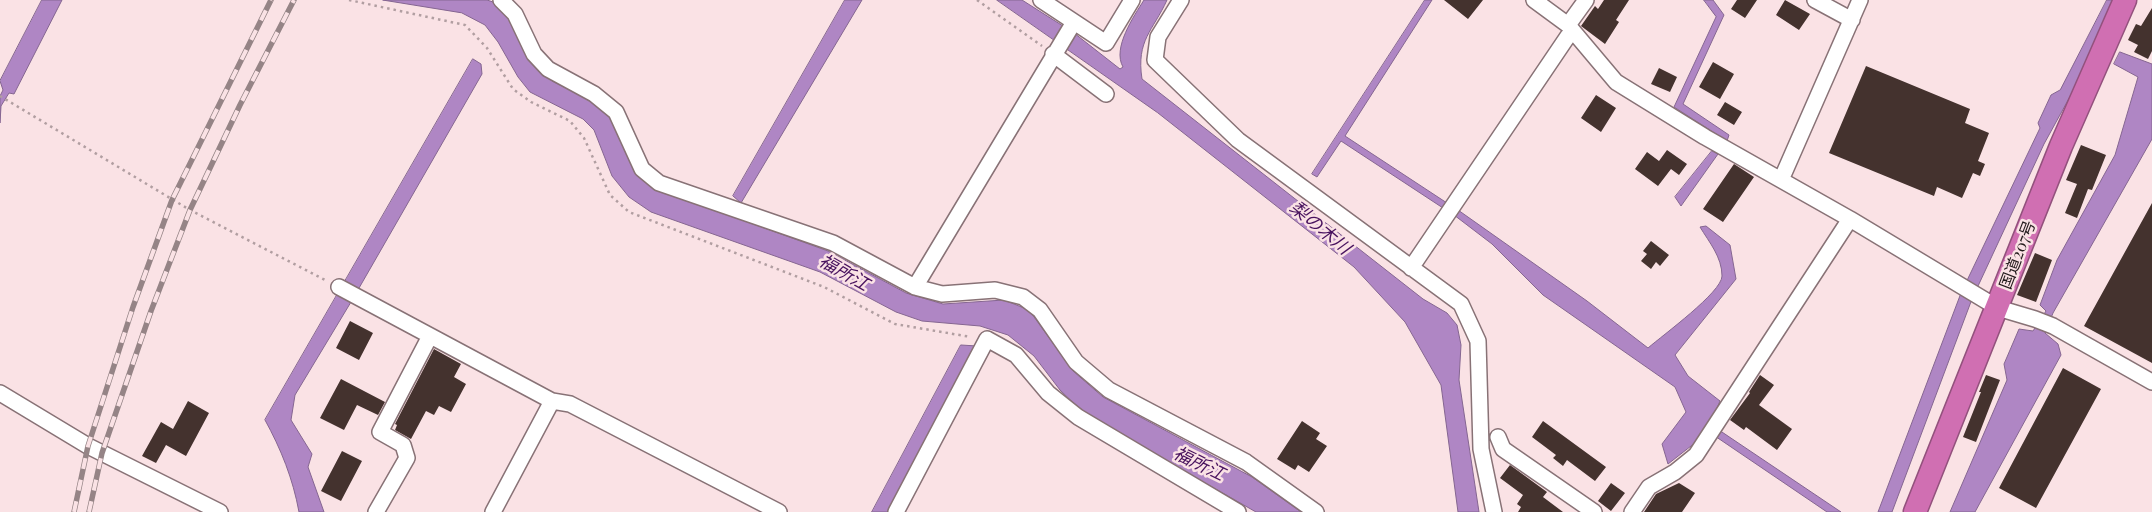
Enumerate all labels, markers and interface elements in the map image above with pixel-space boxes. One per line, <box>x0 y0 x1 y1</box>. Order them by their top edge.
water label: 梨の木川 <box>1285 197 1355 259</box>
street label: 国道207号 <box>1996 218 2040 292</box>
water label: 福所江 <box>815 250 873 296</box>
water label: 福所江 <box>1170 442 1228 486</box>

